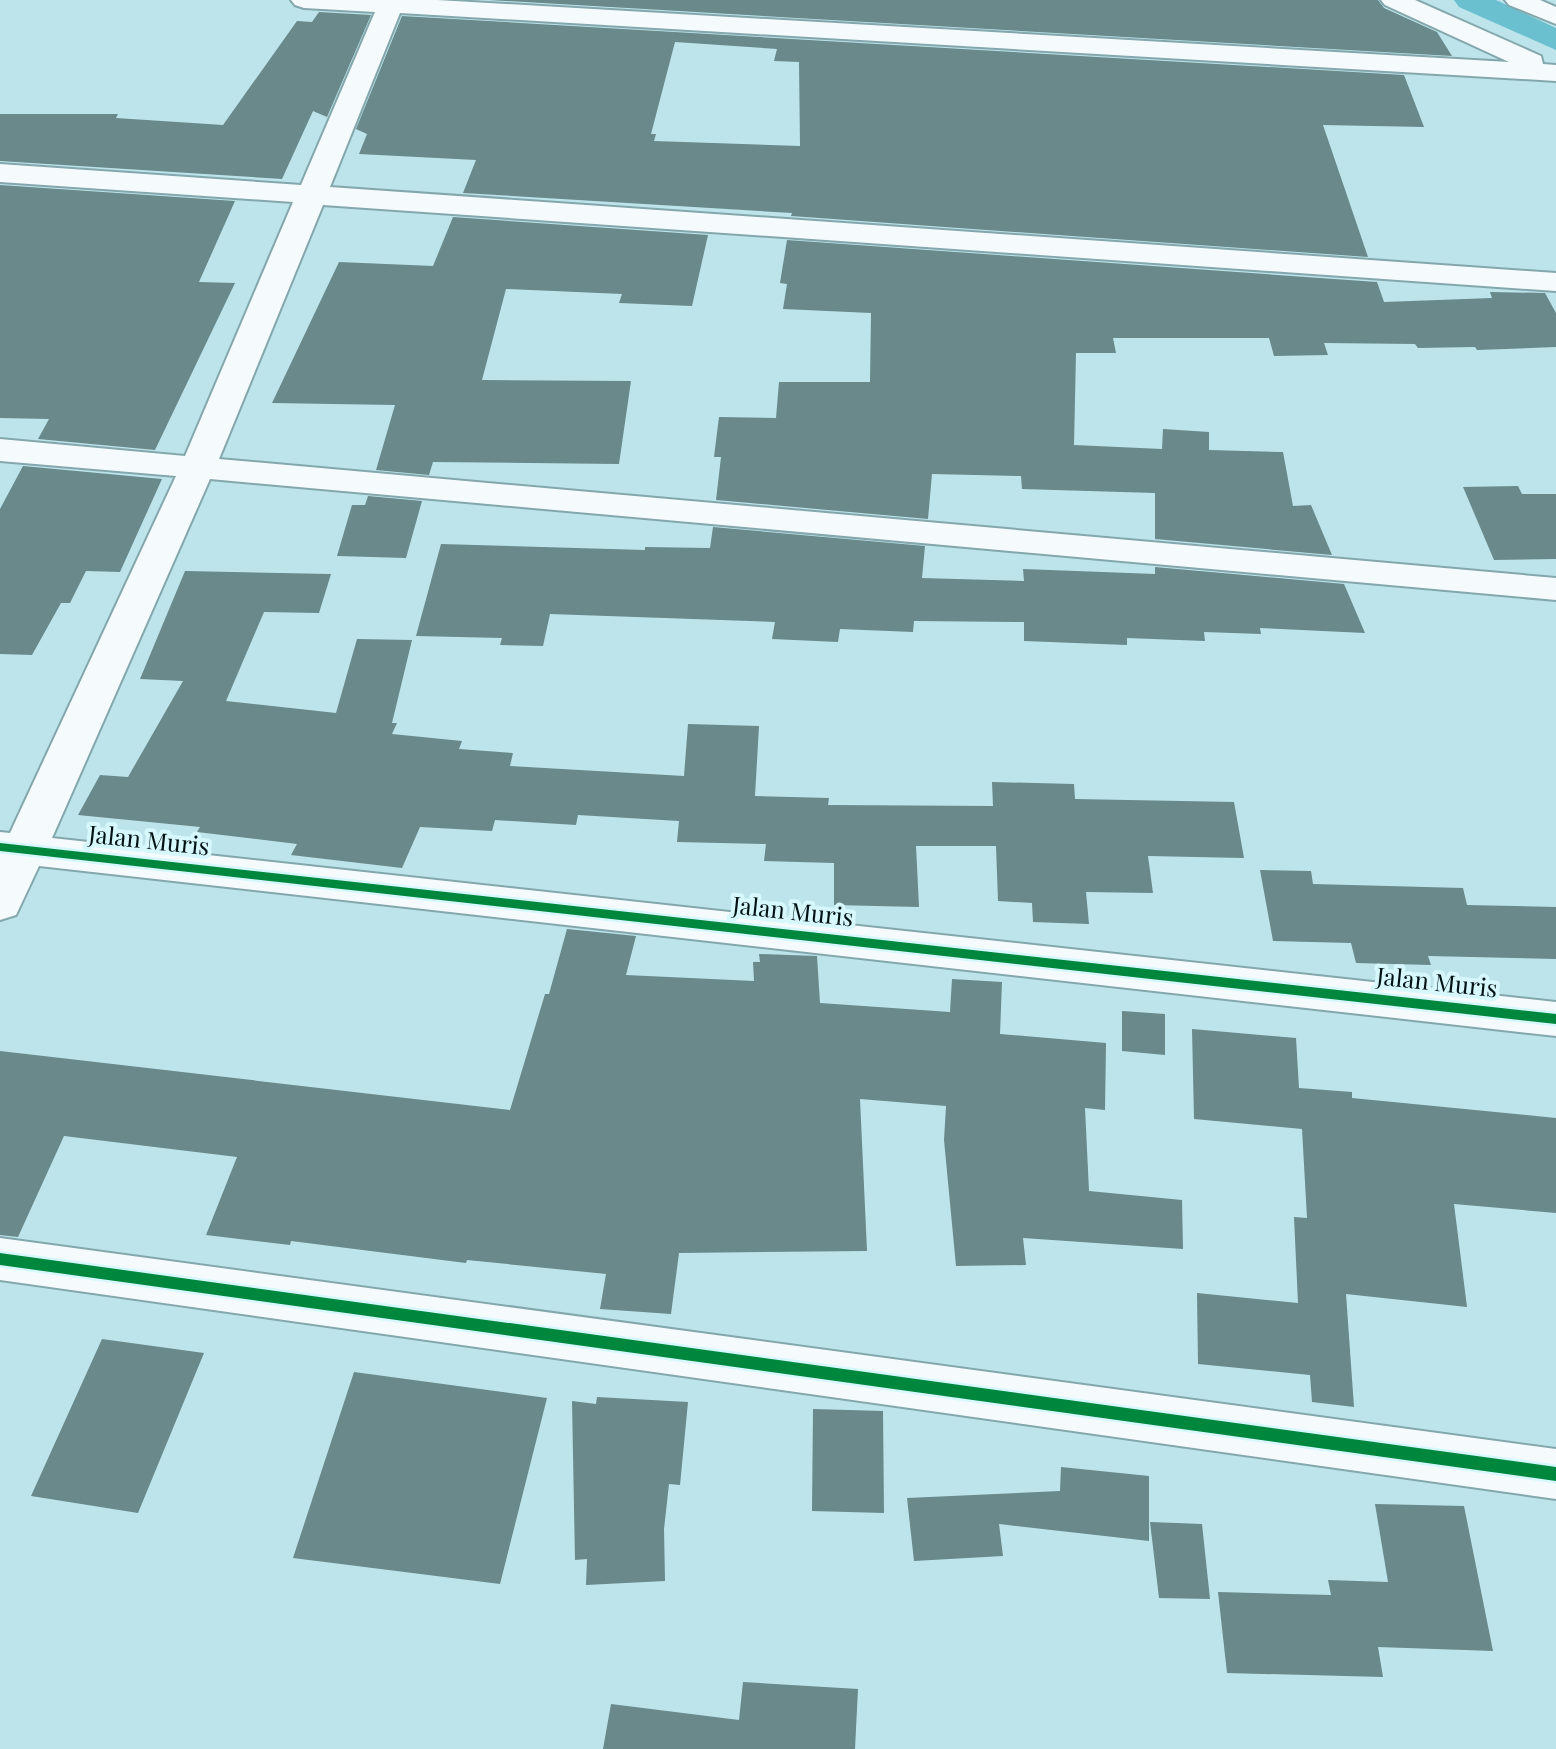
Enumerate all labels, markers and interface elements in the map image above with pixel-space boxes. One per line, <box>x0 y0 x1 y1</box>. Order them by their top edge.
street label: Jalan Muris <box>86 817 211 861</box>
street label: Jalan Muris <box>730 888 855 932</box>
street label: Jalan Muris <box>1374 959 1499 1003</box>

